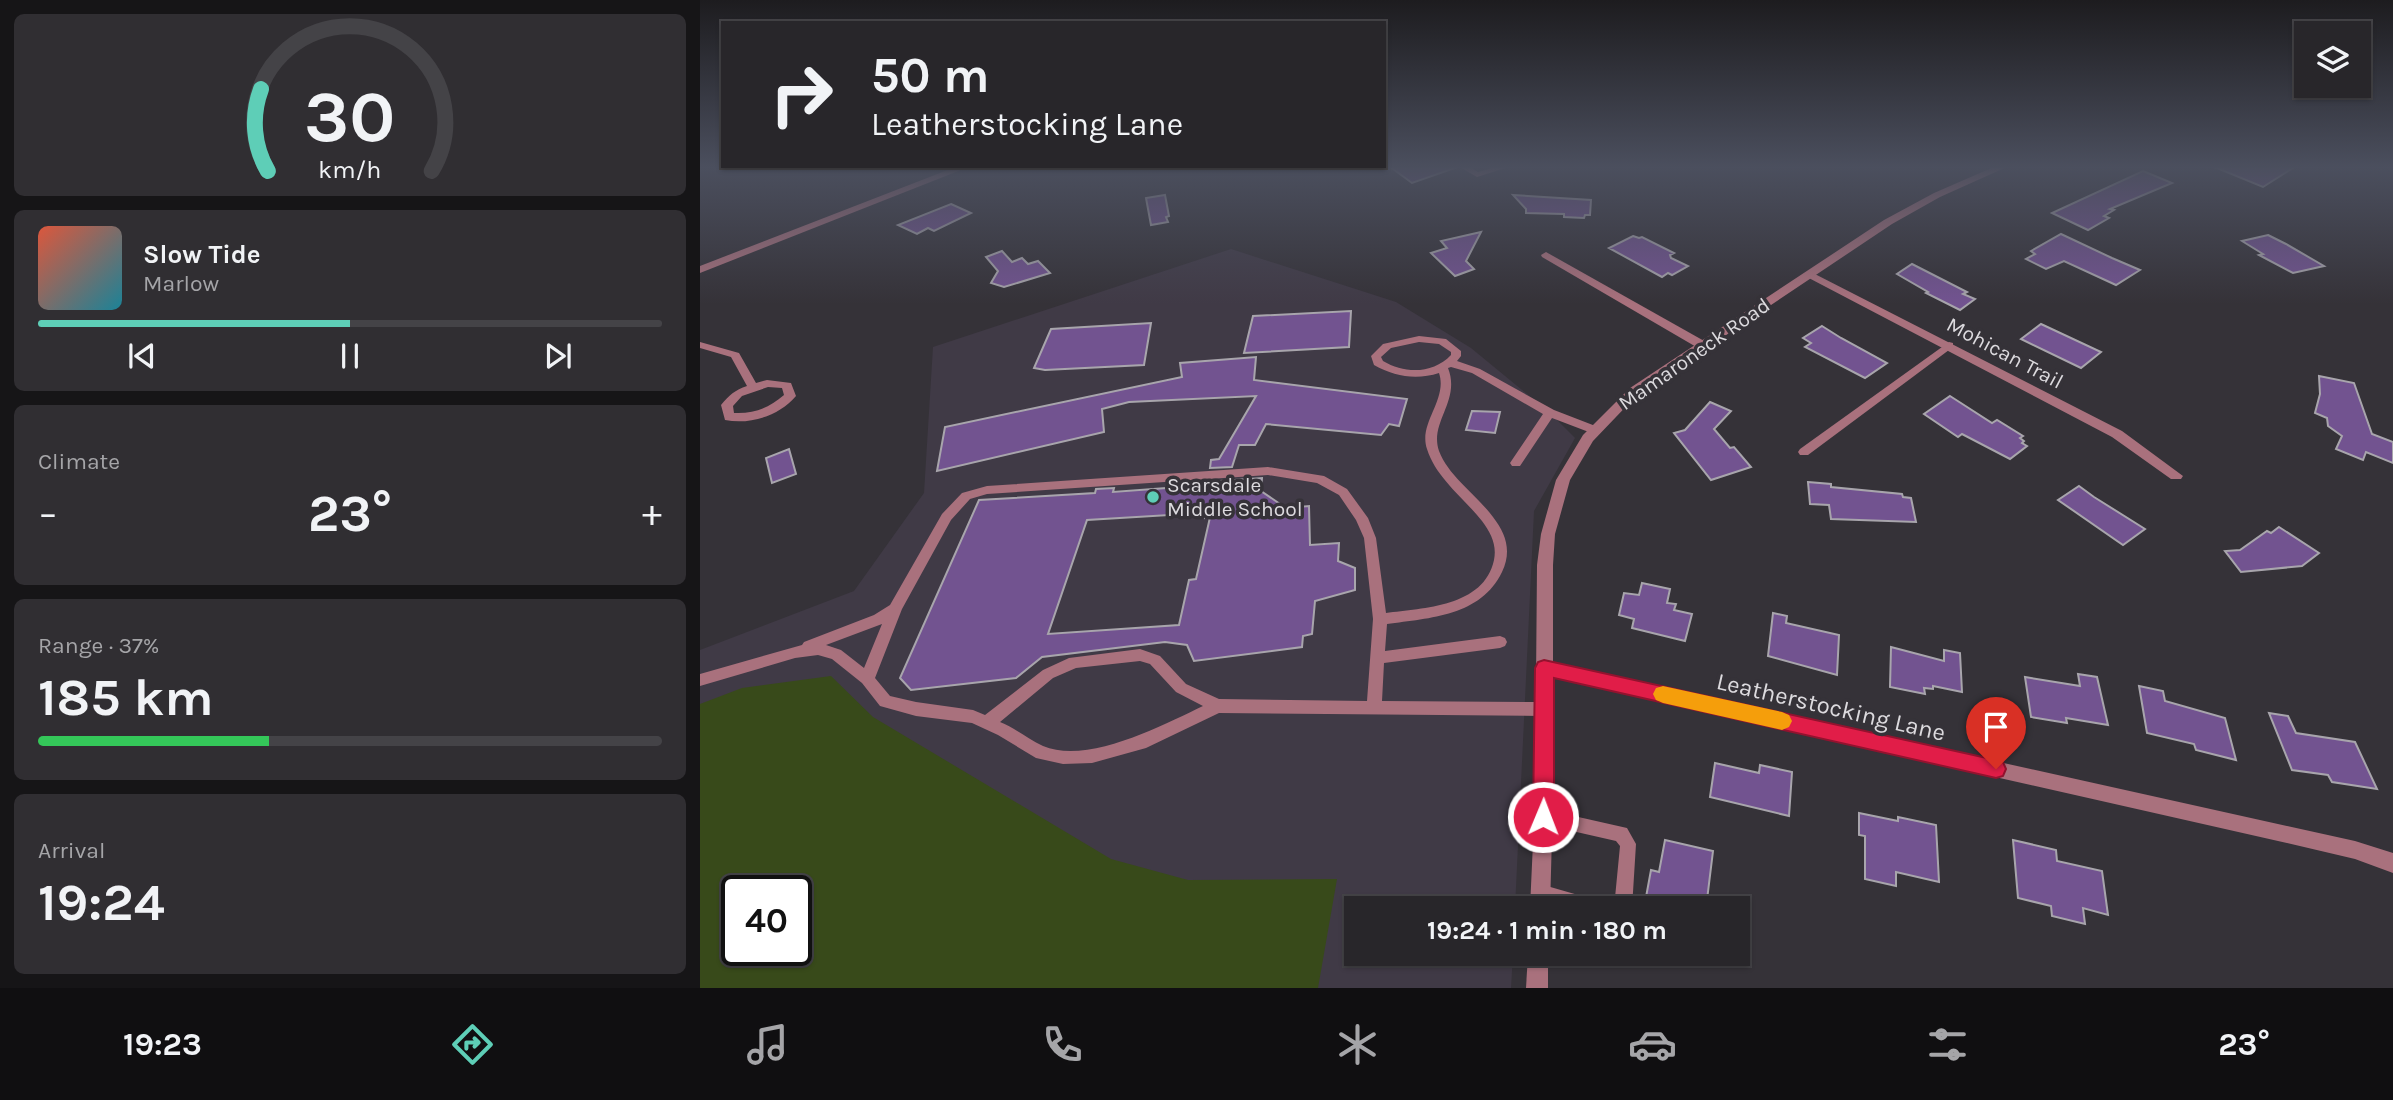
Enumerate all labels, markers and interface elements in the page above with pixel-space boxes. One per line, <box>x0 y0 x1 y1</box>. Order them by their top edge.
map controls <box>2294 21 2371 98</box>
button: layers <box>2294 21 2371 98</box>
text: 50 m <box>871 47 989 104</box>
icon: right <box>756 49 847 140</box>
text: 30 <box>304 74 396 159</box>
text: Leatherstocking Lane <box>871 106 1183 143</box>
text: km/h <box>318 155 382 184</box>
text: Slow Tide <box>143 239 261 270</box>
text: Marlow <box>143 270 219 297</box>
street label: Mamaroneck Road <box>1614 293 1774 415</box>
street label: Mohican Trail <box>1943 312 2067 394</box>
icon: previous <box>123 337 161 375</box>
icon: pause <box>331 337 369 375</box>
icon: next <box>539 337 577 375</box>
text: Climate <box>38 448 120 475</box>
place label: Scarsdale Middle School <box>1167 473 1303 521</box>
text: 23° <box>308 483 392 544</box>
marker: Scarsdale Middle School <box>1145 489 1161 505</box>
text: − <box>38 491 58 536</box>
text: + <box>642 491 662 536</box>
text: Range · 37% <box>38 632 160 659</box>
text: 185 km <box>38 667 214 728</box>
street label: Leatherstocking Lane <box>1714 667 1948 747</box>
pin <box>1966 697 2026 769</box>
icon: arrive <box>1977 708 2015 746</box>
position arrow <box>1506 780 1580 854</box>
text: Arrival <box>38 837 105 864</box>
text: 19:24 <box>38 872 165 933</box>
speed limit sign: 40 <box>721 875 812 966</box>
text: 19:24 · 1 min · 180 m <box>1427 915 1667 946</box>
icon: directions <box>448 1020 497 1069</box>
icon: music <box>743 1020 792 1069</box>
icon: phone <box>1038 1020 1087 1069</box>
icon: climate <box>1333 1020 1382 1069</box>
icon: car <box>1628 1020 1677 1069</box>
icon: filters <box>1923 1020 1972 1069</box>
text: 19:23 <box>123 1026 202 1063</box>
text: 23° <box>2218 1026 2270 1063</box>

